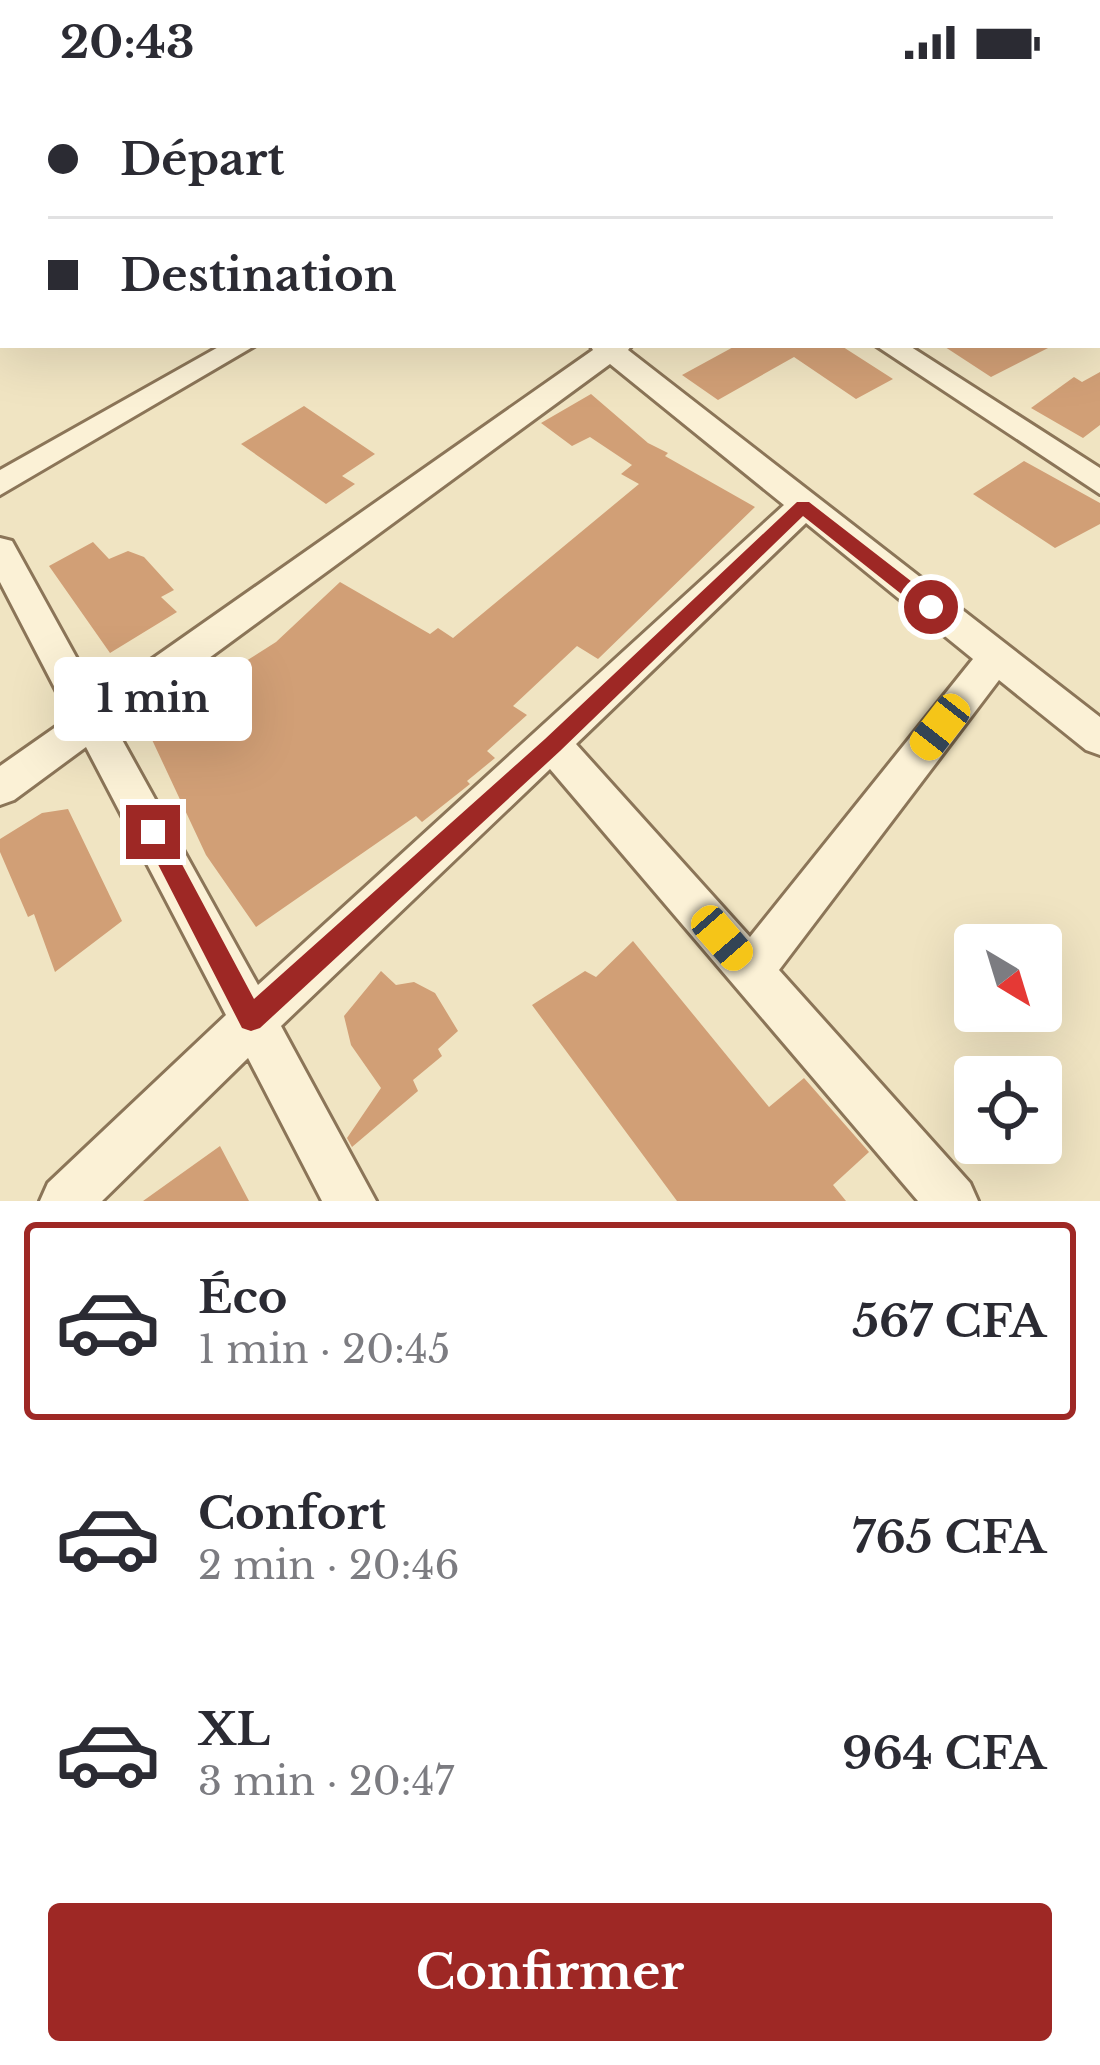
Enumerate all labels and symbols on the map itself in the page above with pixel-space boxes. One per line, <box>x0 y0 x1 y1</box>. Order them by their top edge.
route start <box>904 580 958 634</box>
callout: 1 min <box>54 658 252 742</box>
car <box>904 688 976 766</box>
route end <box>126 805 180 859</box>
car <box>685 899 759 977</box>
north arrow <box>954 924 1062 1032</box>

